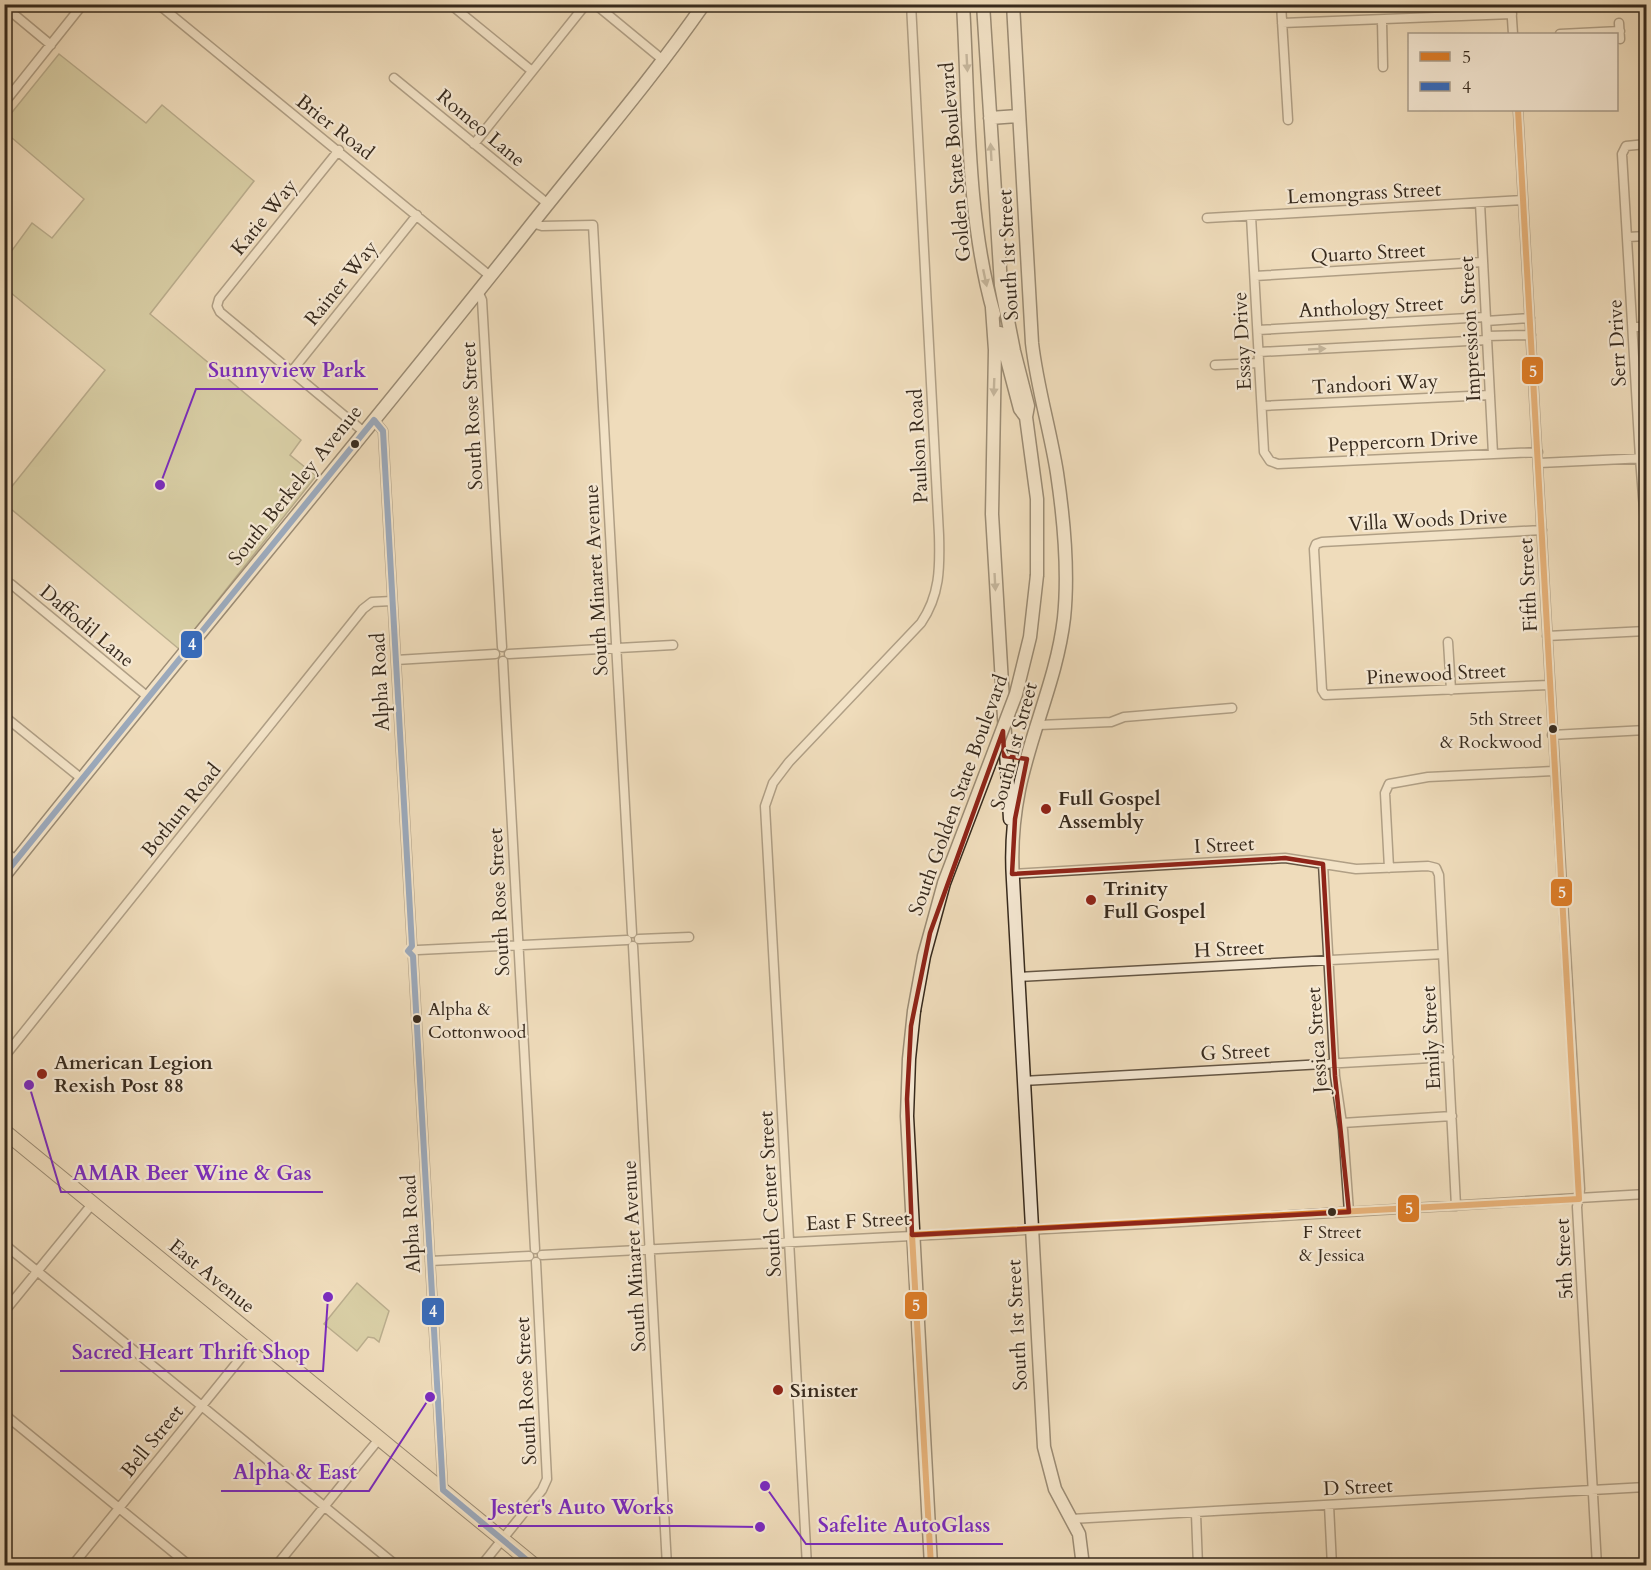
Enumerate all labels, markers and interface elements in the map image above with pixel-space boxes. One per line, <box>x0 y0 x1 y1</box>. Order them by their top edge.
legend <box>1408 33 1618 111</box>
text: 5 <box>1462 45 1471 70</box>
one-way arrow <box>962 53 971 72</box>
street label: Golden State Boulevard <box>933 61 977 263</box>
text: 4 <box>1462 75 1471 100</box>
street label: Romeo Lane <box>431 83 531 173</box>
street label: Brier Road <box>290 88 380 166</box>
one-way arrow <box>987 143 996 162</box>
street label: Katie Way <box>225 173 303 261</box>
street label: Lemongrass Street <box>1286 175 1442 211</box>
street label: South 1st Street <box>991 188 1025 321</box>
street label: Rainer Way <box>298 234 384 331</box>
street label: Quarto Street <box>1310 236 1427 269</box>
street label: Impression Street <box>1453 255 1487 402</box>
one-way arrow <box>981 269 991 287</box>
street label: Anthology Street <box>1298 290 1445 324</box>
street label: Essay Drive <box>1226 291 1258 391</box>
street label: Serr Drive <box>1601 299 1633 387</box>
street label: South Rose Street <box>455 341 489 491</box>
one-way arrow <box>1308 344 1327 353</box>
callout: Sunnyview Park <box>196 350 378 389</box>
text: Sunnyview Park <box>208 356 366 385</box>
line badge: 5 <box>1521 356 1544 385</box>
text: 5 <box>1529 361 1537 383</box>
street label: Tandoori Way <box>1311 367 1439 401</box>
one-way arrow <box>990 378 999 397</box>
street label: Paulson Road <box>901 388 934 504</box>
street label: South Berkeley Avenue <box>222 399 368 571</box>
street label: Peppercorn Drive <box>1327 424 1479 458</box>
unlabelled marker <box>349 438 361 450</box>
street label: South Minaret Avenue <box>577 483 615 677</box>
street label: Villa Woods Drive <box>1348 502 1508 538</box>
street label: Fifth Street <box>1512 537 1544 633</box>
one-way arrow <box>991 573 1000 592</box>
street label: Daffodil Lane <box>34 578 140 674</box>
line badge: 4 <box>180 630 203 659</box>
street label: Alpha Road <box>364 632 396 732</box>
text: 4 <box>188 634 196 656</box>
street label: Pinewood Street <box>1366 657 1507 691</box>
street label: South Golden State Boulevard <box>902 670 1014 919</box>
street label: South 1st Street <box>984 678 1044 813</box>
place label: 5th Street & Rockwood <box>1440 707 1542 755</box>
marker: 5th Street & Rockwood <box>1547 723 1559 735</box>
street label: Bothun Road <box>135 757 227 863</box>
place label: Full Gospel Assembly <box>1058 785 1161 835</box>
marker: Full Gospel Assembly <box>1039 802 1053 816</box>
street label: South Rose Street <box>482 827 516 977</box>
street label: I Street <box>1193 830 1256 860</box>
place label: Trinity Full Gospel <box>1103 875 1206 925</box>
line badge: 5 <box>1550 878 1573 907</box>
text: 5 <box>1558 882 1566 904</box>
marker: Trinity Full Gospel <box>1084 893 1098 907</box>
street label: H Street <box>1193 934 1265 964</box>
street label: Jessica Street <box>1300 985 1334 1097</box>
street label: Emily Street <box>1415 985 1447 1091</box>
place label: Alpha & Cottonwood <box>428 997 527 1045</box>
marker: Alpha & Cottonwood <box>411 1013 423 1025</box>
street label: G Street <box>1200 1037 1271 1067</box>
place label: American Legion Rexish Post 88 <box>54 1049 213 1099</box>
marker: American Legion Rexish Post 88 <box>35 1067 49 1081</box>
street label: South Center Street <box>752 1110 788 1278</box>
callout: AMAR Beer Wine & Gas <box>61 1153 323 1192</box>
text: AMAR Beer Wine & Gas <box>73 1159 311 1188</box>
street label: South Minaret Avenue <box>615 1159 653 1353</box>
street label: Alpha Road <box>395 1174 427 1274</box>
line badge: 5 <box>1397 1194 1420 1223</box>
text: 5 <box>1405 1198 1413 1220</box>
street label: East F Street <box>805 1205 911 1237</box>
marker: F Street & Jessica <box>1326 1206 1338 1218</box>
street label: 5th Street <box>1548 1217 1580 1300</box>
place label: F Street & Jessica <box>1299 1220 1365 1268</box>
street label: East Avenue <box>163 1233 261 1319</box>
street label: South 1st Street <box>1000 1258 1034 1391</box>
line badge: 5 <box>904 1291 928 1320</box>
text: 5 <box>912 1295 920 1317</box>
line badge: 4 <box>421 1297 445 1326</box>
text: 4 <box>429 1301 437 1323</box>
street label: South Rose Street <box>509 1316 543 1466</box>
callout: Sacred Heart Thrift Shop <box>60 1332 323 1371</box>
text: Sacred Heart Thrift Shop <box>72 1338 310 1367</box>
place label: Sinister <box>790 1377 859 1404</box>
marker: Sinister <box>771 1383 785 1397</box>
street label: Bell Street <box>114 1398 190 1483</box>
callout: Alpha & East <box>221 1452 369 1491</box>
text: Alpha & East <box>233 1458 358 1487</box>
street label: D Street <box>1322 1472 1394 1502</box>
callout: Jester's Auto Works <box>478 1487 685 1526</box>
text: Jester's Auto Works <box>487 1493 674 1522</box>
callout: Safelite AutoGlass <box>806 1505 1003 1544</box>
text: Safelite AutoGlass <box>818 1511 990 1540</box>

